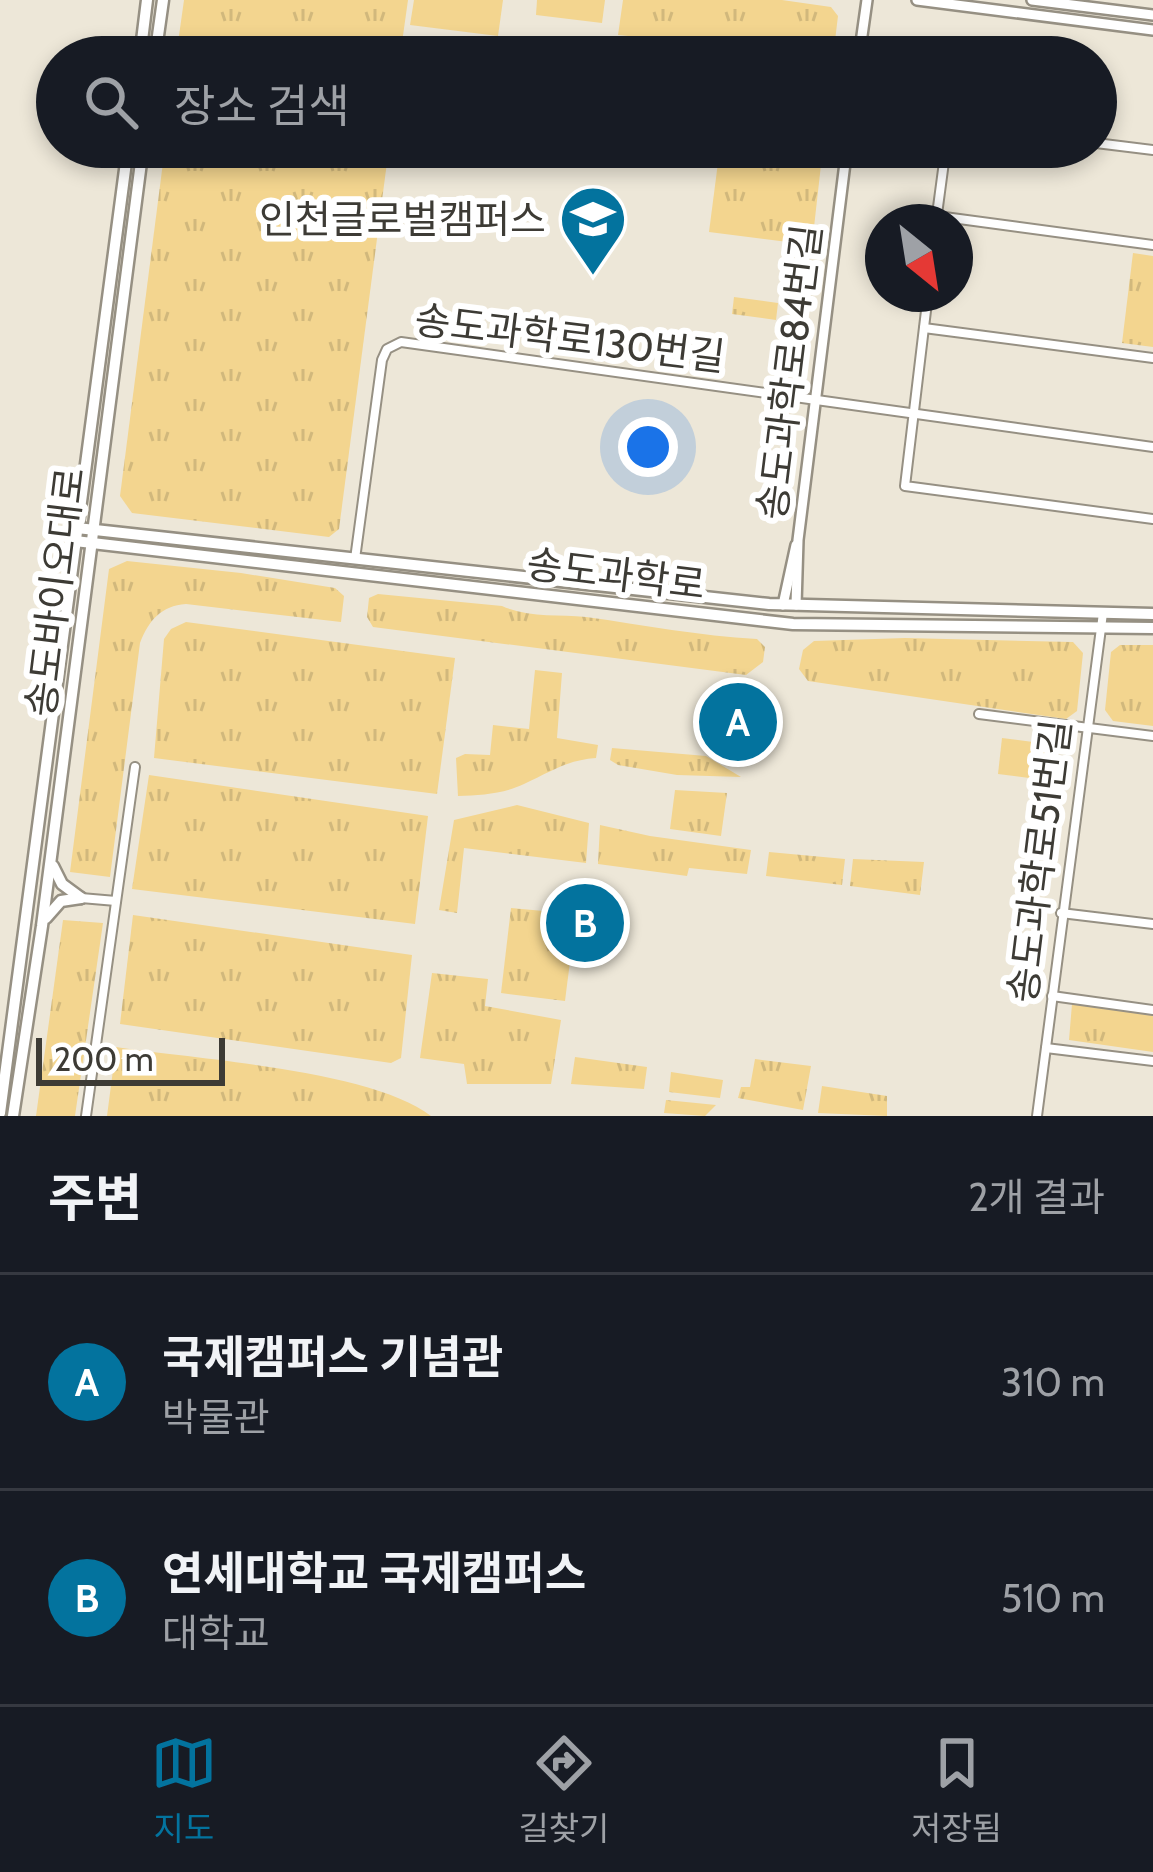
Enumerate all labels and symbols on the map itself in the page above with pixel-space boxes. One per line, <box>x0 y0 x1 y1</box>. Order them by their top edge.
school or university icon: 인천글로벌캠퍼스 <box>558 184 628 278</box>
place label: 인천글로벌캠퍼스 <box>259 195 546 243</box>
north arrow <box>865 204 973 312</box>
street label: 송도과학로84번길 <box>747 222 831 522</box>
street label: 송도과학로130번길 <box>412 295 728 381</box>
your location <box>618 417 678 477</box>
street label: 송도바이오대로 <box>16 464 94 720</box>
street label: 송도과학로 <box>524 539 708 609</box>
pin: A <box>699 677 777 767</box>
street label: 송도과학로51번길 <box>998 717 1080 1005</box>
pin: B <box>546 878 624 968</box>
scale bar <box>36 1032 225 1085</box>

